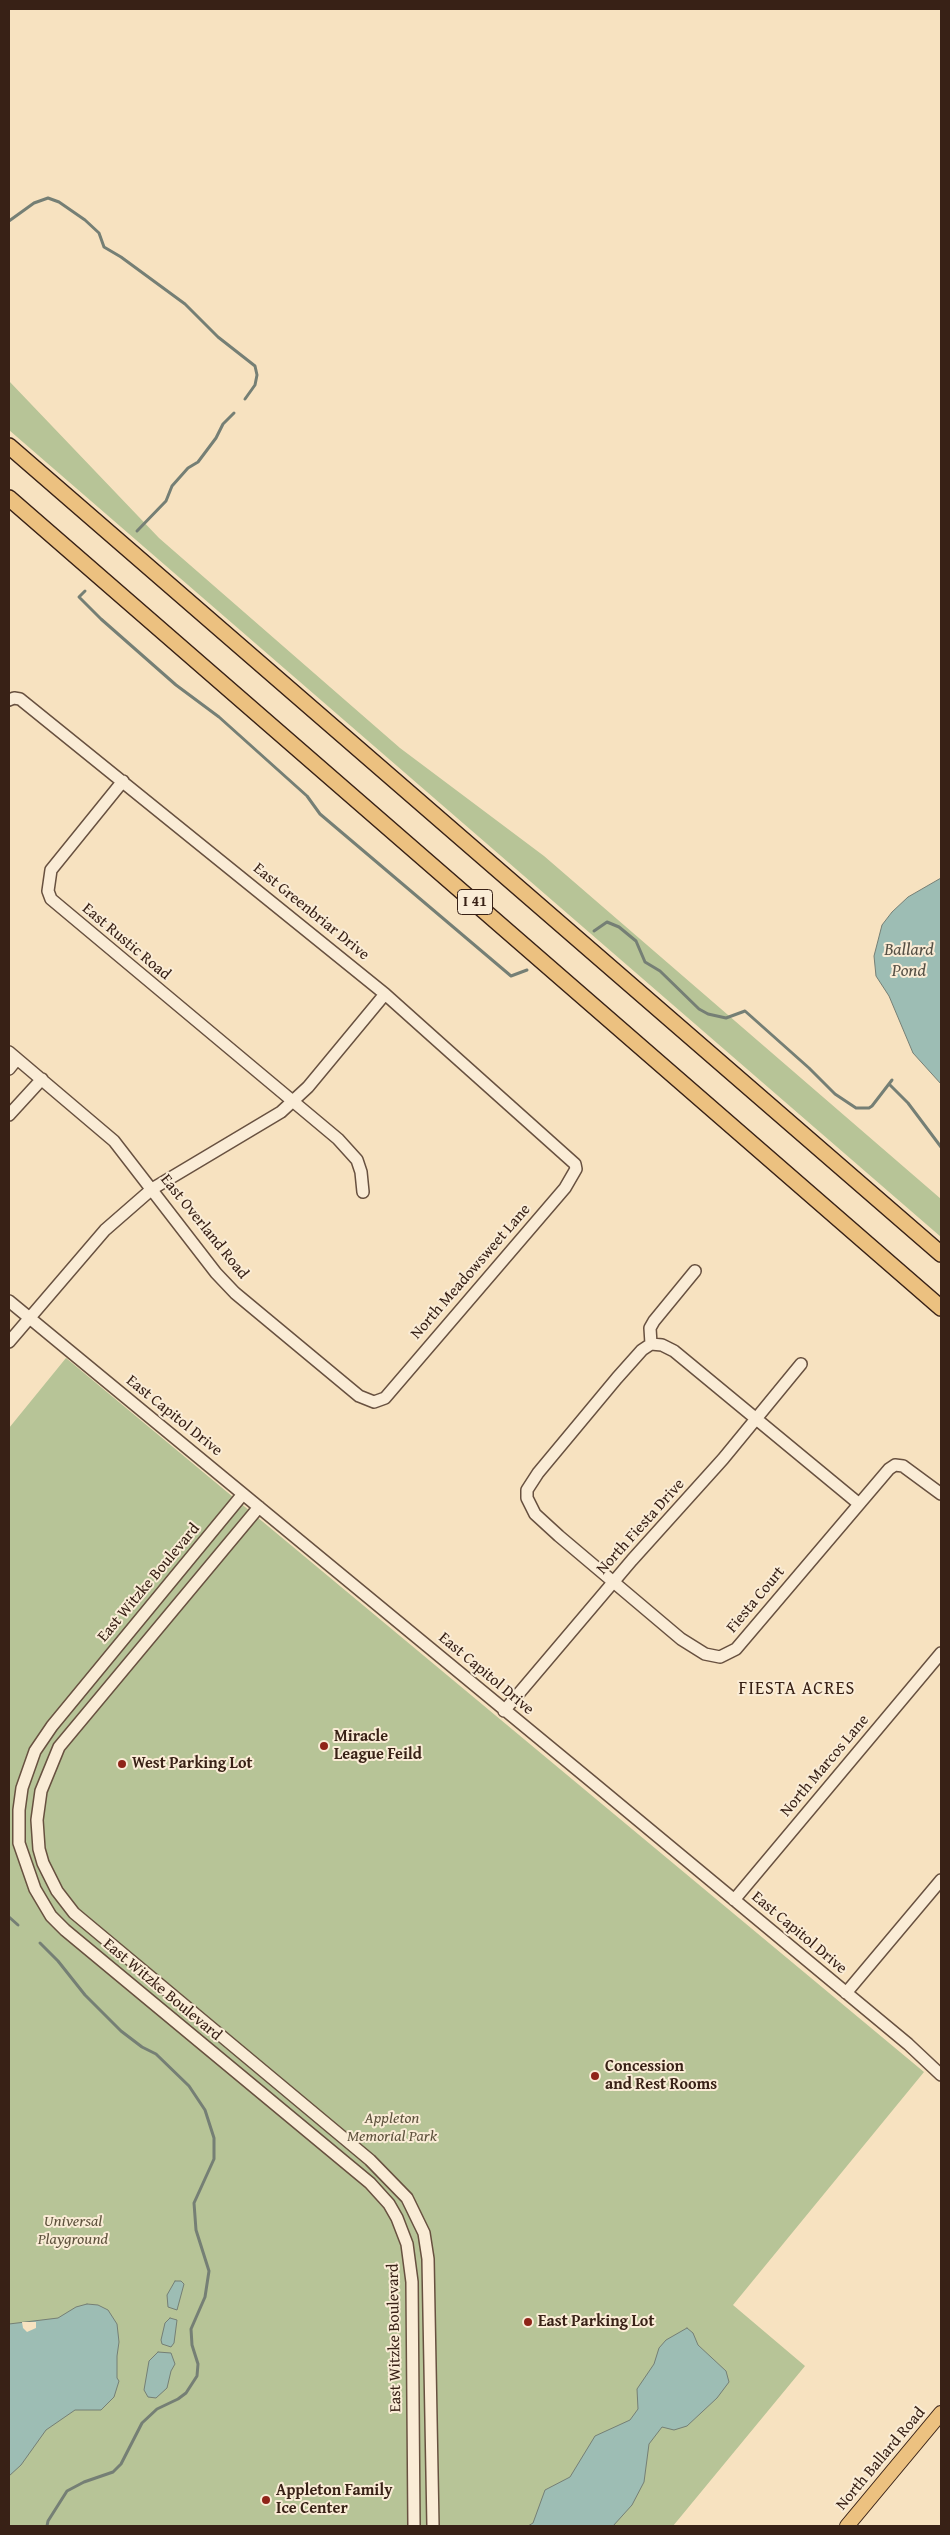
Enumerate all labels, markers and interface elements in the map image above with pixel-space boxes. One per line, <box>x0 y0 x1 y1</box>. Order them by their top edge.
street label: East Greenbriar Drive <box>249 859 373 965</box>
road number: I 41 <box>458 890 492 914</box>
street label: East Rustic Road <box>78 899 174 985</box>
water label: Ballard Pond <box>884 939 934 982</box>
street label: East Overland Road <box>156 1171 252 1283</box>
street label: North Meadowsweet Lane <box>407 1200 535 1344</box>
street label: East Capitol Drive <box>122 1371 226 1461</box>
street label: North Fiesta Drive <box>593 1475 689 1579</box>
street label: East Witzke Boulevard <box>94 1520 204 1646</box>
street label: Fiesta Court <box>723 1563 789 1637</box>
street label: East Capitol Drive <box>435 1629 537 1719</box>
district label: FIESTA ACRES <box>737 1678 857 1700</box>
street label: North Marcos Lane <box>777 1711 873 1821</box>
place label: Miracle League Feild <box>334 1727 422 1765</box>
marker: Miracle League Feild <box>318 1740 330 1752</box>
place label: West Parking Lot <box>132 1754 252 1774</box>
marker: West Parking Lot <box>116 1758 128 1770</box>
street label: East Capitol Drive <box>748 1888 850 1978</box>
street label: East Witzke Boulevard <box>99 1935 225 2045</box>
place label: Concession and Rest Rooms <box>605 2057 717 2095</box>
marker: Concession and Rest Rooms <box>589 2070 601 2082</box>
park label: Appleton Memorial Park <box>347 2109 437 2147</box>
park label: Universal Playground <box>38 2212 108 2250</box>
street label: East Witzke Boulevard <box>384 2263 406 2413</box>
place label: East Parking Lot <box>538 2312 654 2332</box>
marker: East Parking Lot <box>522 2316 534 2328</box>
street label: North Ballard Road <box>832 2404 930 2514</box>
place label: Appleton Family Ice Center <box>276 2481 392 2519</box>
marker: Appleton Family Ice Center <box>260 2494 272 2506</box>

